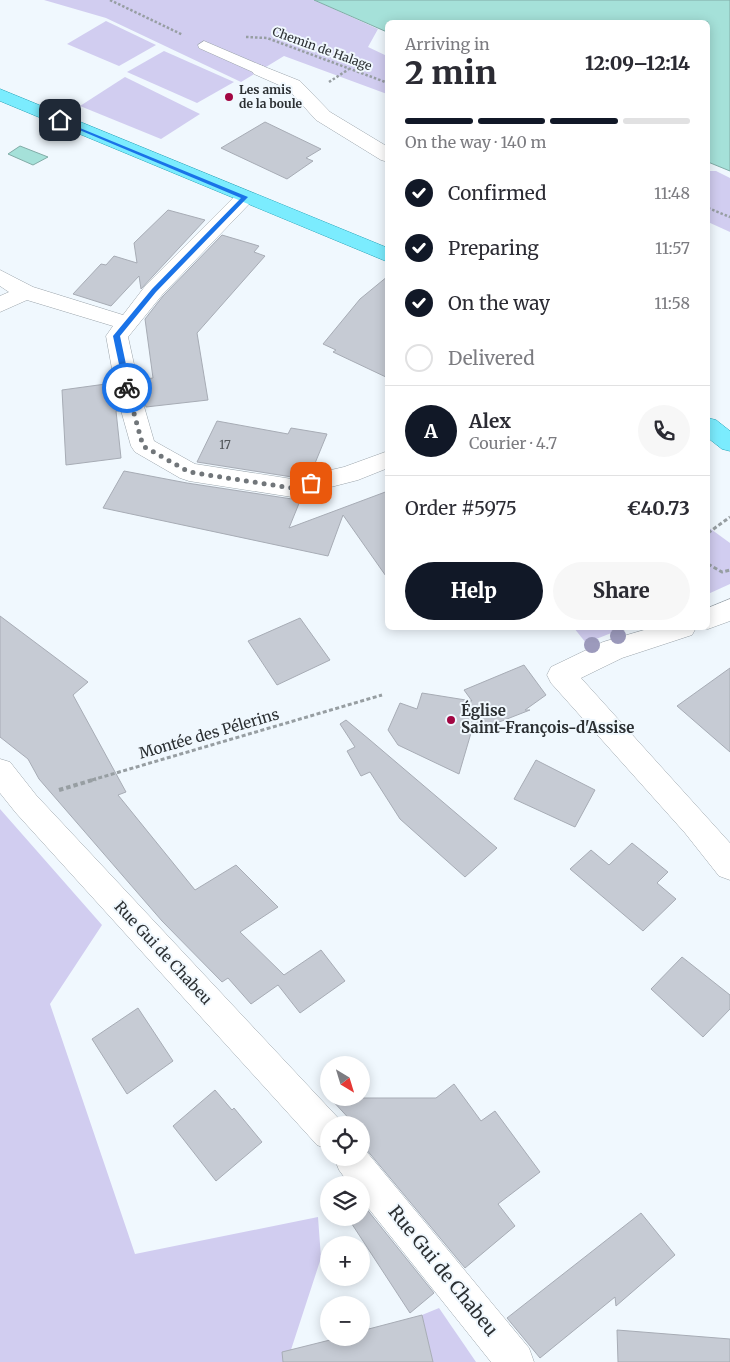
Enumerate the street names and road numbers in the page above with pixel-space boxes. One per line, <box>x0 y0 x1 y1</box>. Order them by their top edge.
street label: Chemin de Halage <box>270 24 374 73</box>
street label: Montée des Pélerins <box>137 704 281 763</box>
street label: Rue Gui de Chabeu <box>111 897 216 1008</box>
street label: Rue Gui de Chabeu <box>384 1201 503 1341</box>

